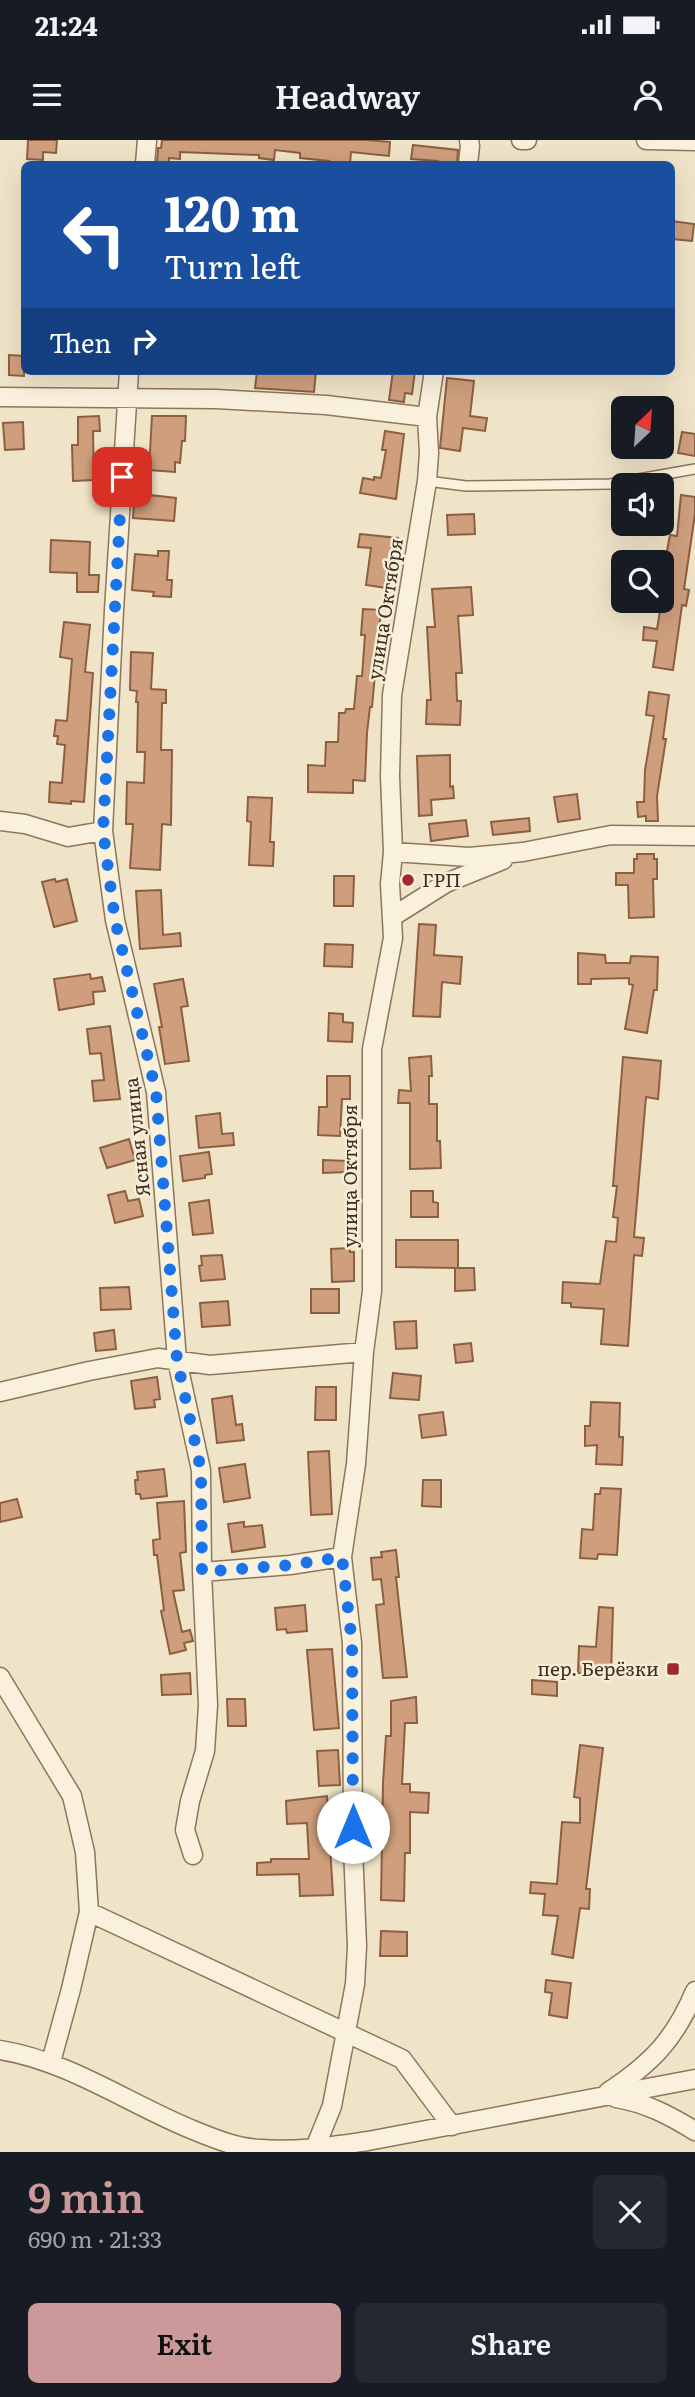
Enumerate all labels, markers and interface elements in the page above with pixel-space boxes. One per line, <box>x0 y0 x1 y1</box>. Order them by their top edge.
text: 21:24 <box>35 5 98 44</box>
text: Headway <box>275 71 420 119</box>
icon: menu <box>28 76 66 114</box>
icon: person <box>629 76 667 114</box>
text: 120 m <box>164 174 299 247</box>
icon: left <box>49 189 140 280</box>
text: Turn left <box>164 241 301 289</box>
text: Then <box>49 322 111 361</box>
icon: right <box>125 322 163 360</box>
north arrow <box>611 396 674 458</box>
map controls <box>611 396 674 613</box>
pin <box>92 447 152 507</box>
icon: arrive <box>103 458 141 496</box>
button: sound <box>611 473 674 536</box>
street label: улица Октября <box>359 536 409 682</box>
button: search <box>611 550 674 613</box>
place label: ГРП <box>422 865 461 893</box>
marker: ГРП <box>400 872 416 888</box>
street label: Ясная улица <box>116 1075 156 1198</box>
street label: улица Октября <box>335 1104 363 1248</box>
place label: пер. Берёзки <box>537 1654 659 1682</box>
marker: пер. Берёзки <box>665 1661 681 1677</box>
position arrow <box>316 1790 390 1864</box>
text: 9 min <box>28 2164 144 2226</box>
button: close <box>593 2175 667 2249</box>
text: 690 m · 21:33 <box>28 2221 162 2255</box>
button: Exit <box>28 2303 341 2383</box>
button: Share <box>355 2303 667 2383</box>

